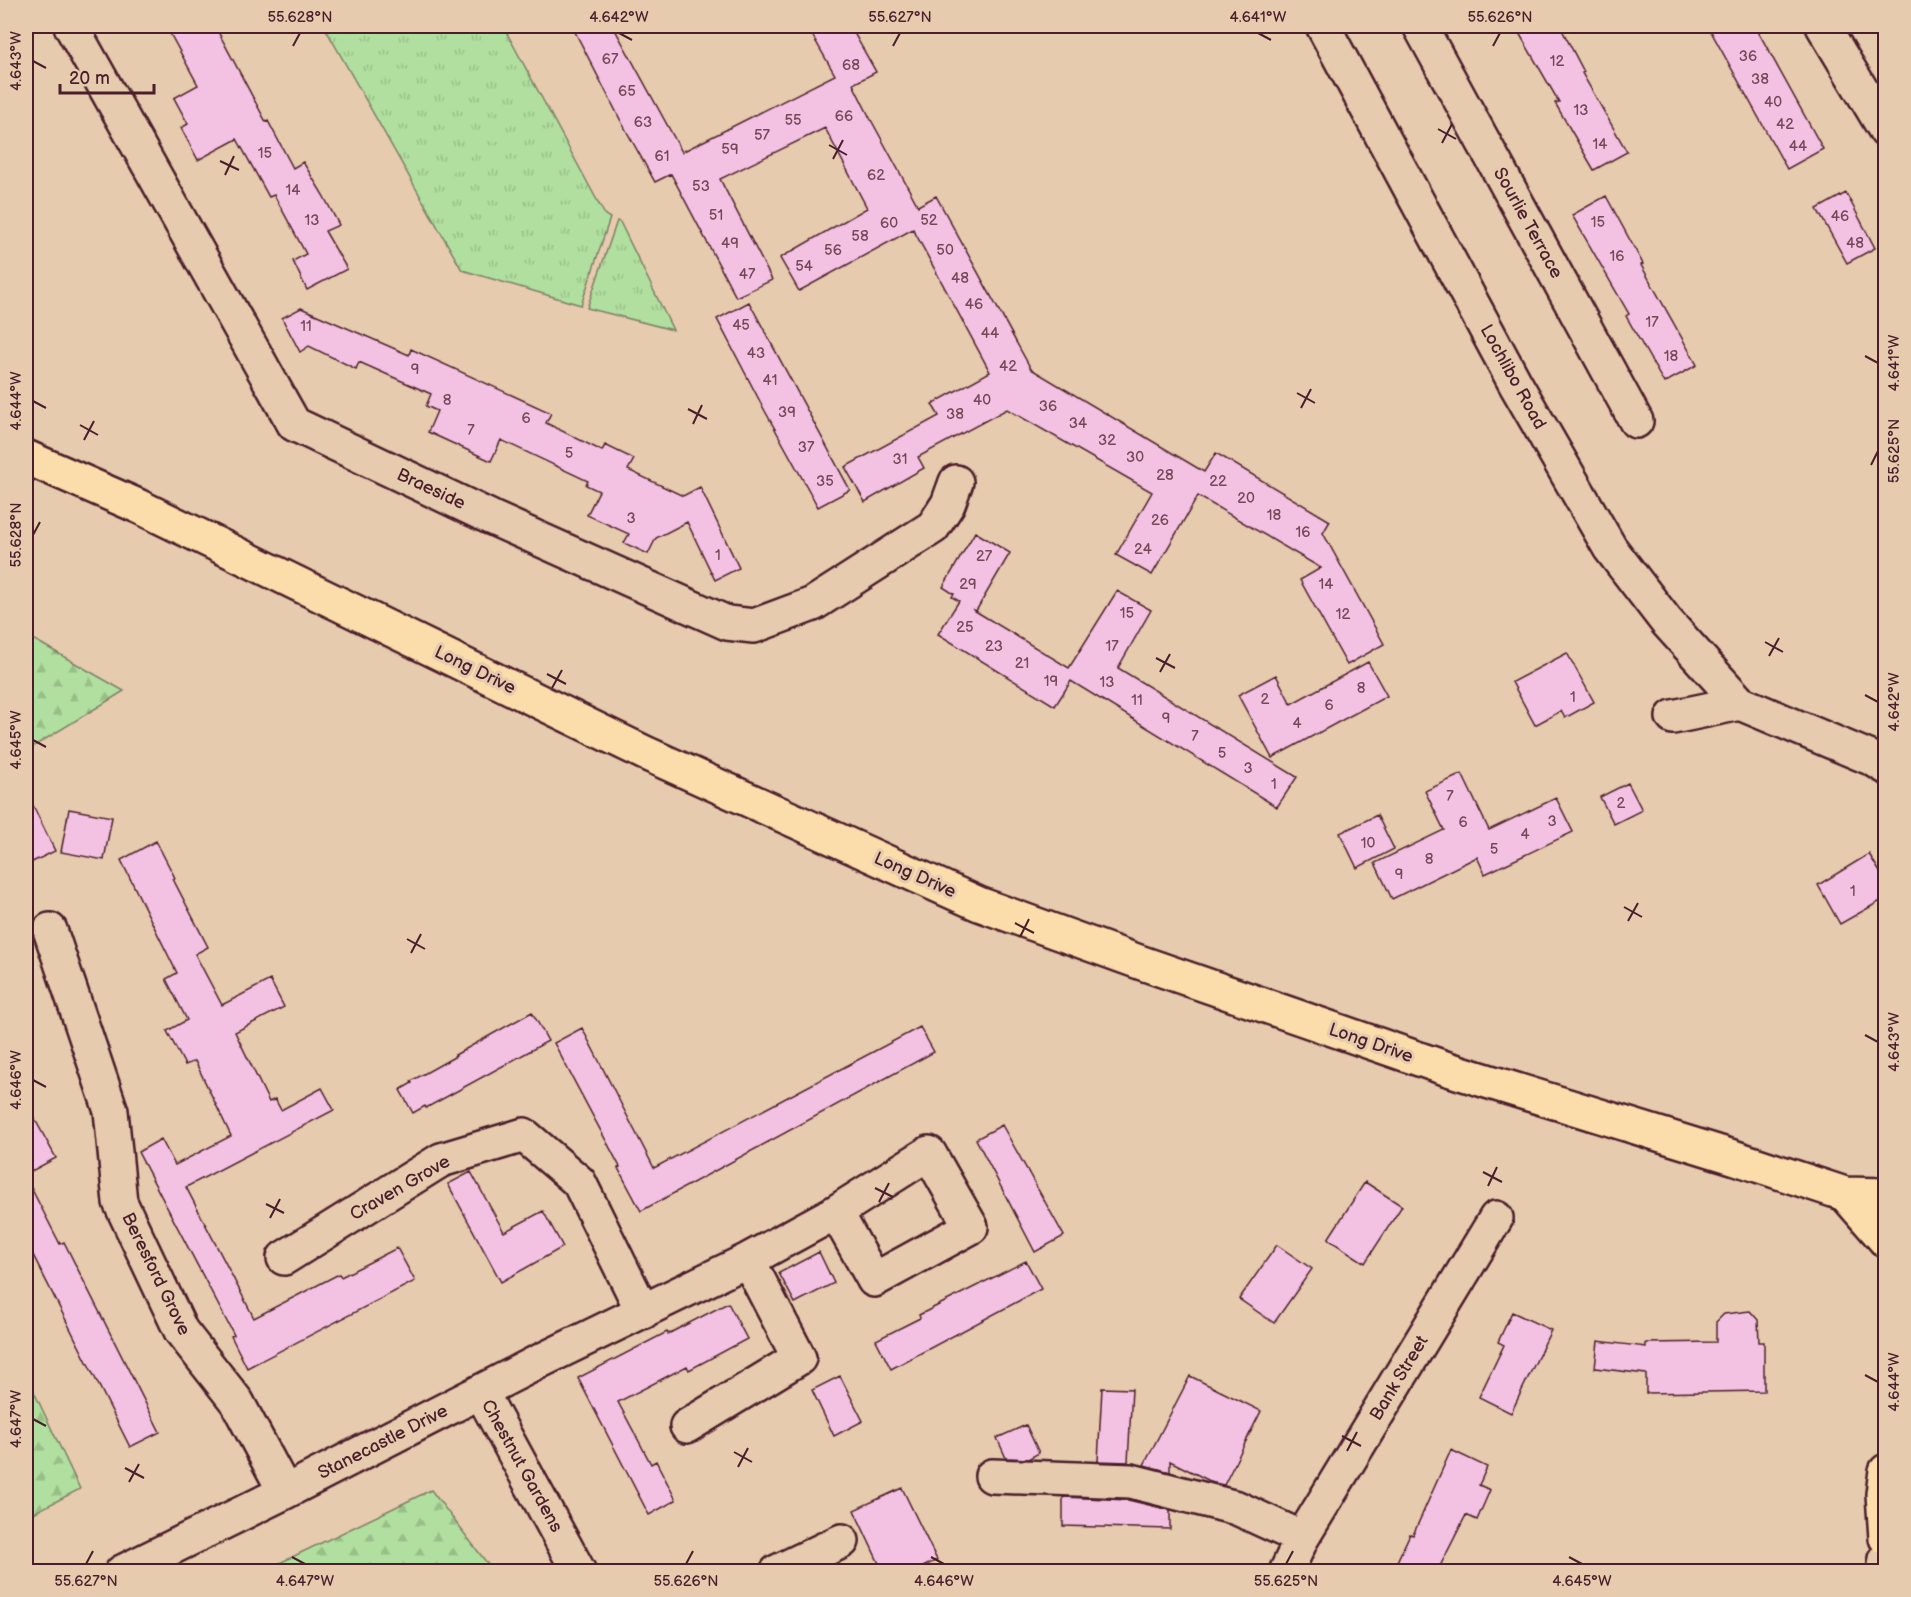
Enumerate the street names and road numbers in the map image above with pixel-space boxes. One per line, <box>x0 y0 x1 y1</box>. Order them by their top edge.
street label: Sourlie Terrace <box>1489 164 1567 282</box>
street label: Lochlibo Road <box>1476 321 1550 433</box>
street label: Braeside <box>393 464 469 514</box>
street label: Long Drive <box>431 641 519 699</box>
street label: Long Drive <box>871 848 960 903</box>
street label: Long Drive <box>1326 1019 1416 1067</box>
street label: Craven Grove <box>346 1151 454 1225</box>
street label: Beresford Grove <box>117 1209 195 1339</box>
street label: Bank Street <box>1365 1331 1433 1424</box>
street label: Chestnut Gardens <box>477 1396 567 1536</box>
street label: Stanecastle Drive <box>315 1400 452 1484</box>

